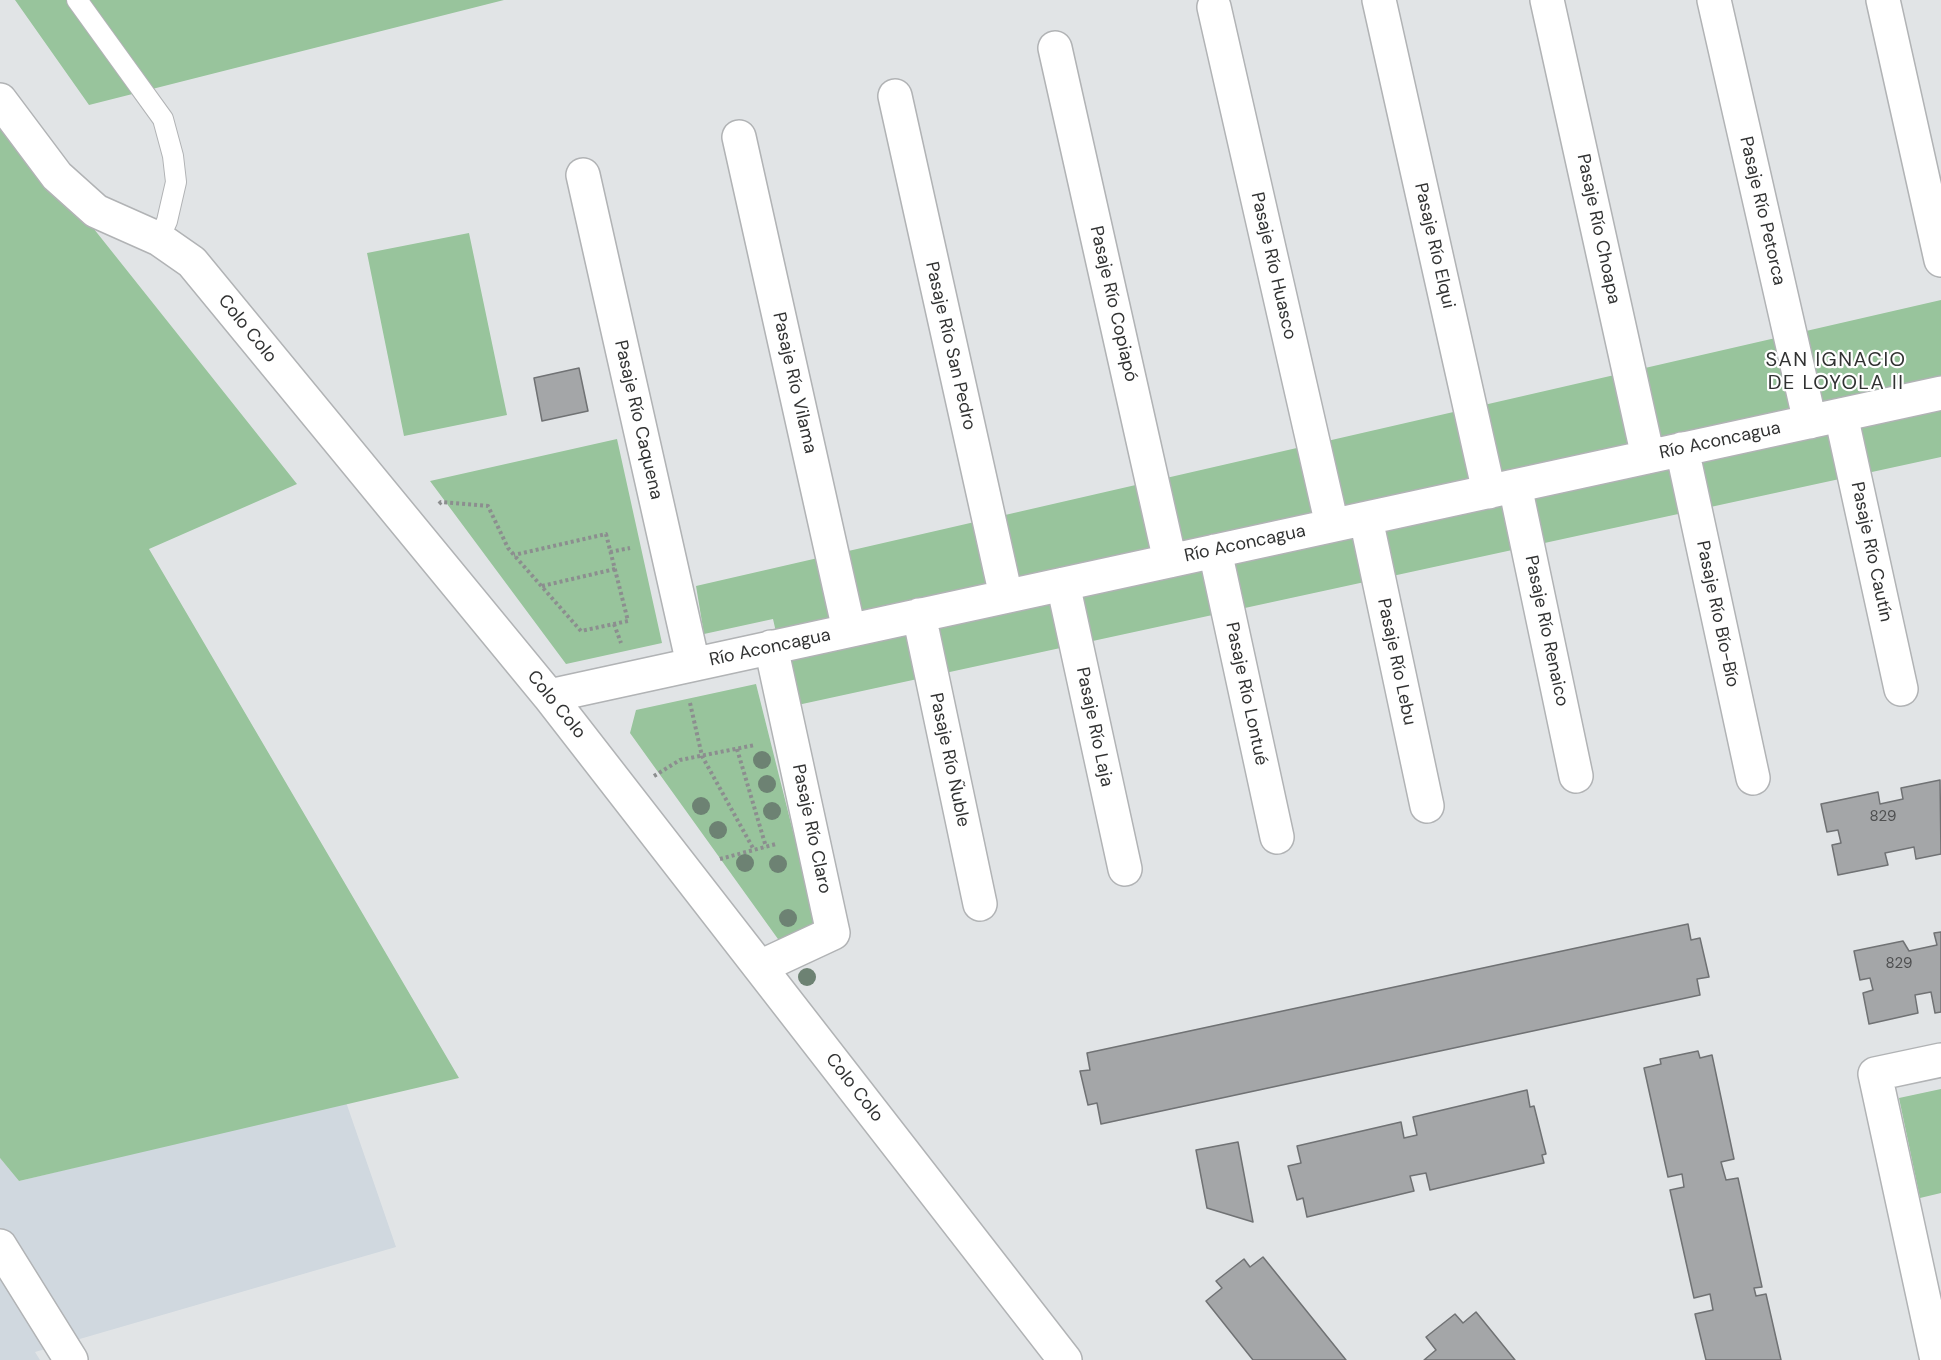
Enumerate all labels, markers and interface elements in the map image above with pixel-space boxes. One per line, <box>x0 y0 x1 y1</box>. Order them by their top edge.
street label: Pasaje Río Petorca <box>1734 135 1790 287</box>
street label: Pasaje Río Choapa <box>1572 152 1624 306</box>
street label: Pasaje Río Elqui <box>1409 181 1459 311</box>
street label: Pasaje Río Huasco <box>1246 190 1300 342</box>
street label: Pasaje Río Copiapó <box>1085 224 1141 384</box>
street label: Pasaje Río San Pedro <box>920 260 980 432</box>
street label: Colo Colo <box>213 291 281 367</box>
street label: Pasaje Río Vilama <box>767 310 821 456</box>
street label: Pasaje Río Caquena <box>609 338 667 502</box>
district label: SAN IGNACIO DE LOYOLA II <box>1765 349 1907 396</box>
street label: Río Aconcagua <box>1658 418 1782 464</box>
street label: Pasaje Río Cautín <box>1846 480 1896 624</box>
street label: Río Aconcagua <box>1183 521 1307 567</box>
street label: Pasaje Río Bío-Bío <box>1691 539 1743 689</box>
street label: Pasaje Río Renaico <box>1519 553 1573 709</box>
street label: Pasaje Río Lebu <box>1372 597 1420 727</box>
street label: Pasaje Río Lontué <box>1220 620 1272 768</box>
street label: Río Aconcagua <box>708 625 832 671</box>
street label: Pasaje Río Laja <box>1071 665 1117 789</box>
street label: Colo Colo <box>522 667 590 743</box>
street label: Pasaje Río Ñuble <box>924 691 974 829</box>
street label: Pasaje Río Claro <box>787 762 835 896</box>
house number: 829 <box>1870 808 1896 826</box>
house number: 829 <box>1886 955 1912 973</box>
street label: Colo Colo <box>820 1049 888 1127</box>

